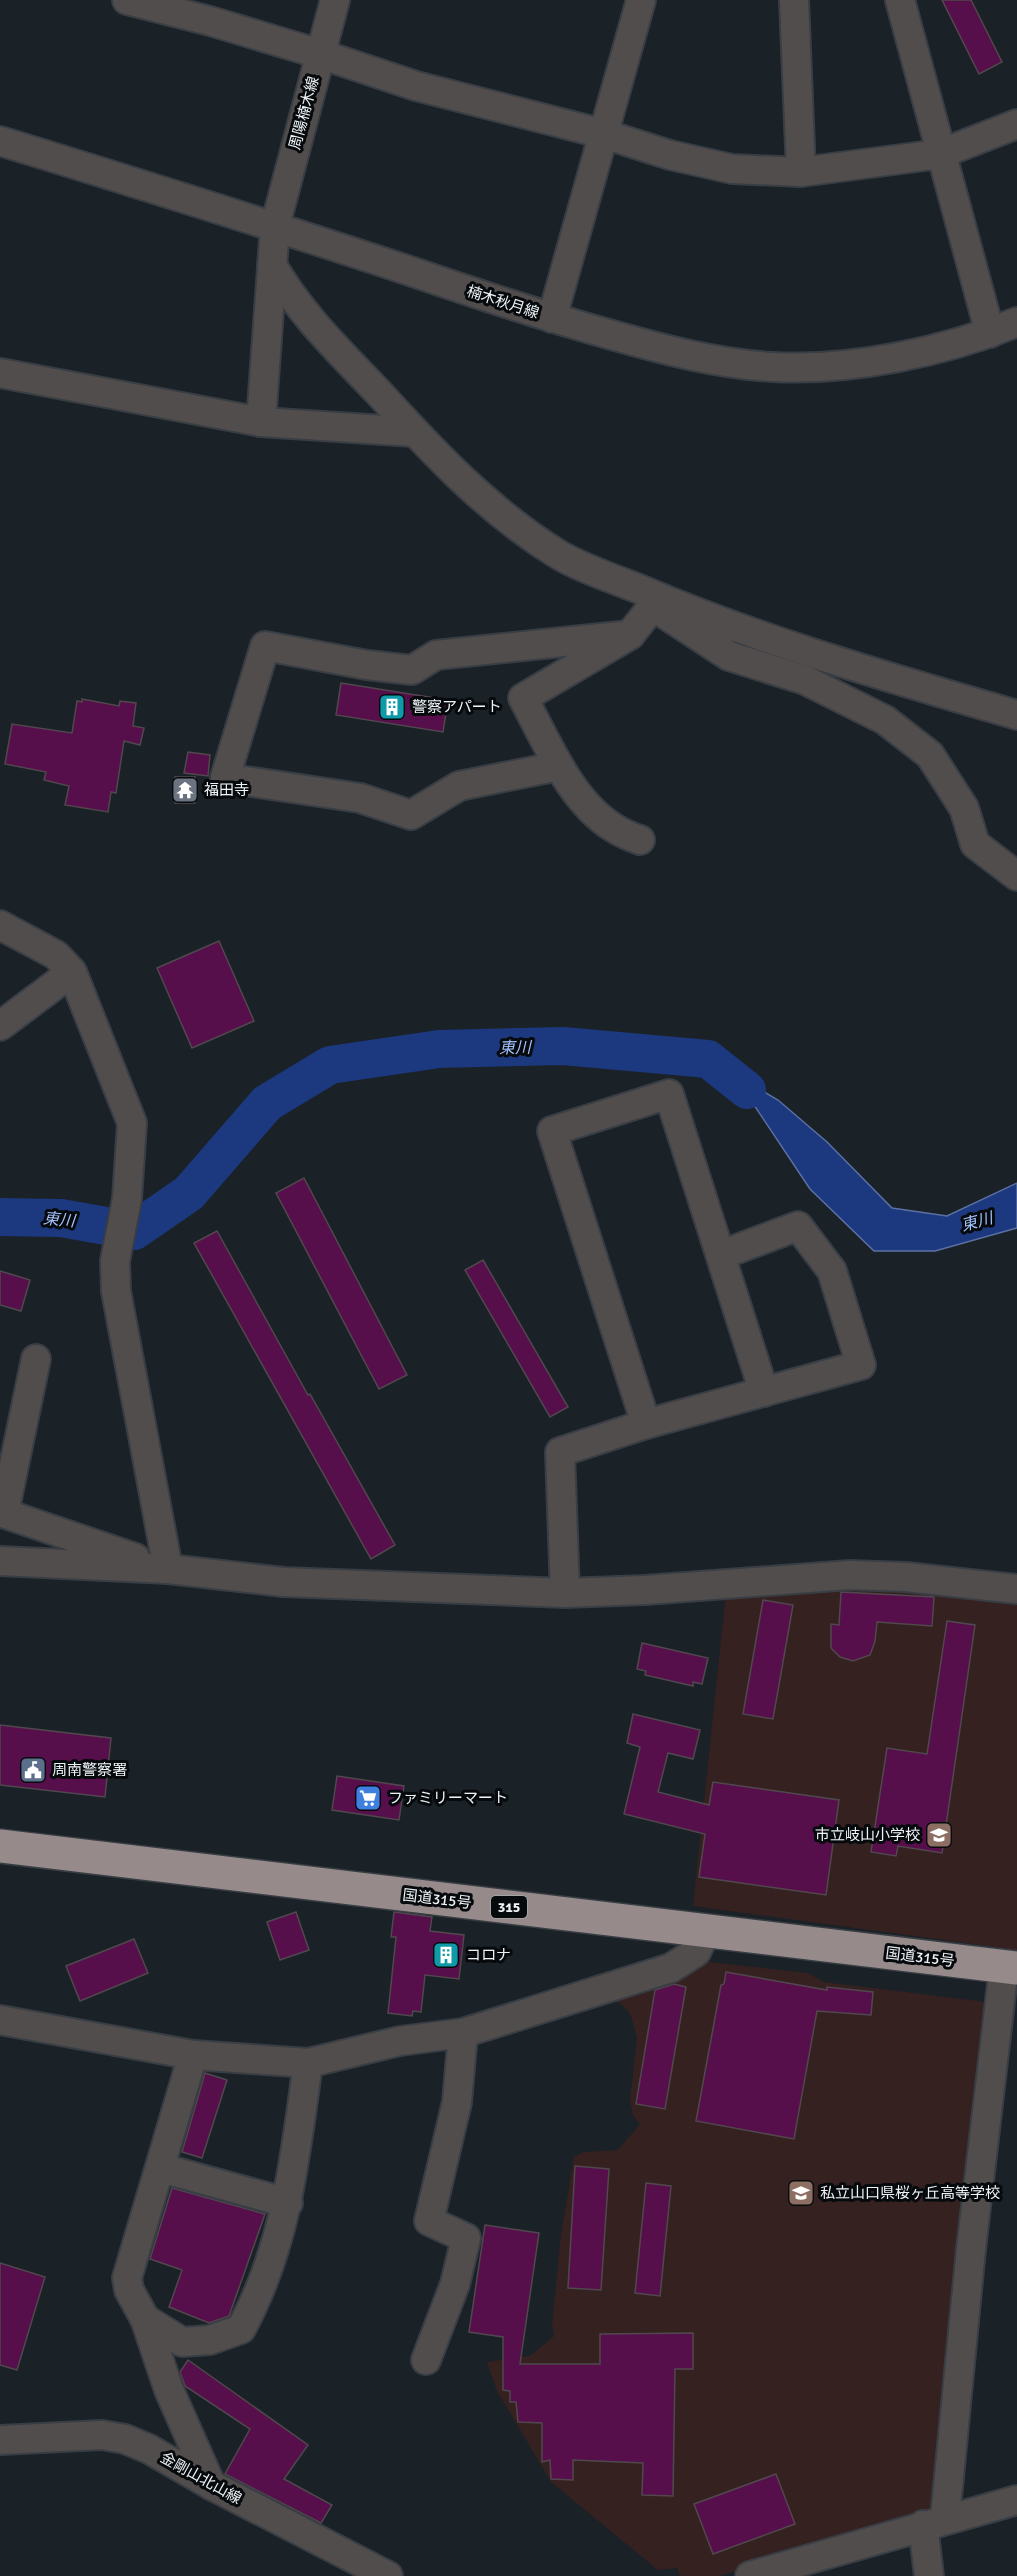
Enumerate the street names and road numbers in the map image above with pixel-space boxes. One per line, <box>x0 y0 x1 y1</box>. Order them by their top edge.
street label: 周陽楠木線 <box>286 74 322 152</box>
street label: 楠木秋月線 <box>465 282 541 322</box>
street label: 国道315号 <box>402 1886 472 1912</box>
road number: 315 <box>491 1896 527 1918</box>
street label: 国道315号 <box>885 1944 955 1970</box>
street label: 金剛山北山線 <box>157 2448 245 2508</box>

